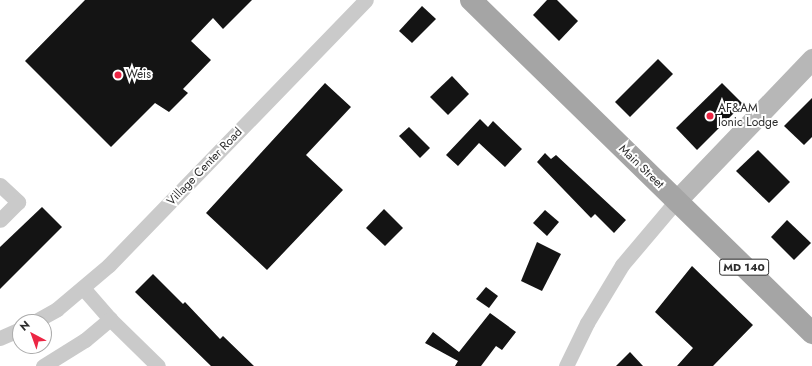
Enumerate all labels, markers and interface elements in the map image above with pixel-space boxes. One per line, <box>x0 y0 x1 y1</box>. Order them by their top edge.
place label: Weis <box>126 68 151 82</box>
marker: Weis <box>113 70 123 80</box>
place label: AF&AM Ionic Lodge <box>718 102 778 130</box>
marker: AF&AM Ionic Lodge <box>705 111 715 121</box>
street label: Village Center Road <box>164 125 246 209</box>
street label: Main Street <box>615 142 667 192</box>
road number: MD 140 <box>719 258 769 276</box>
north arrow <box>12 314 52 354</box>
text: N <box>16 317 33 335</box>

